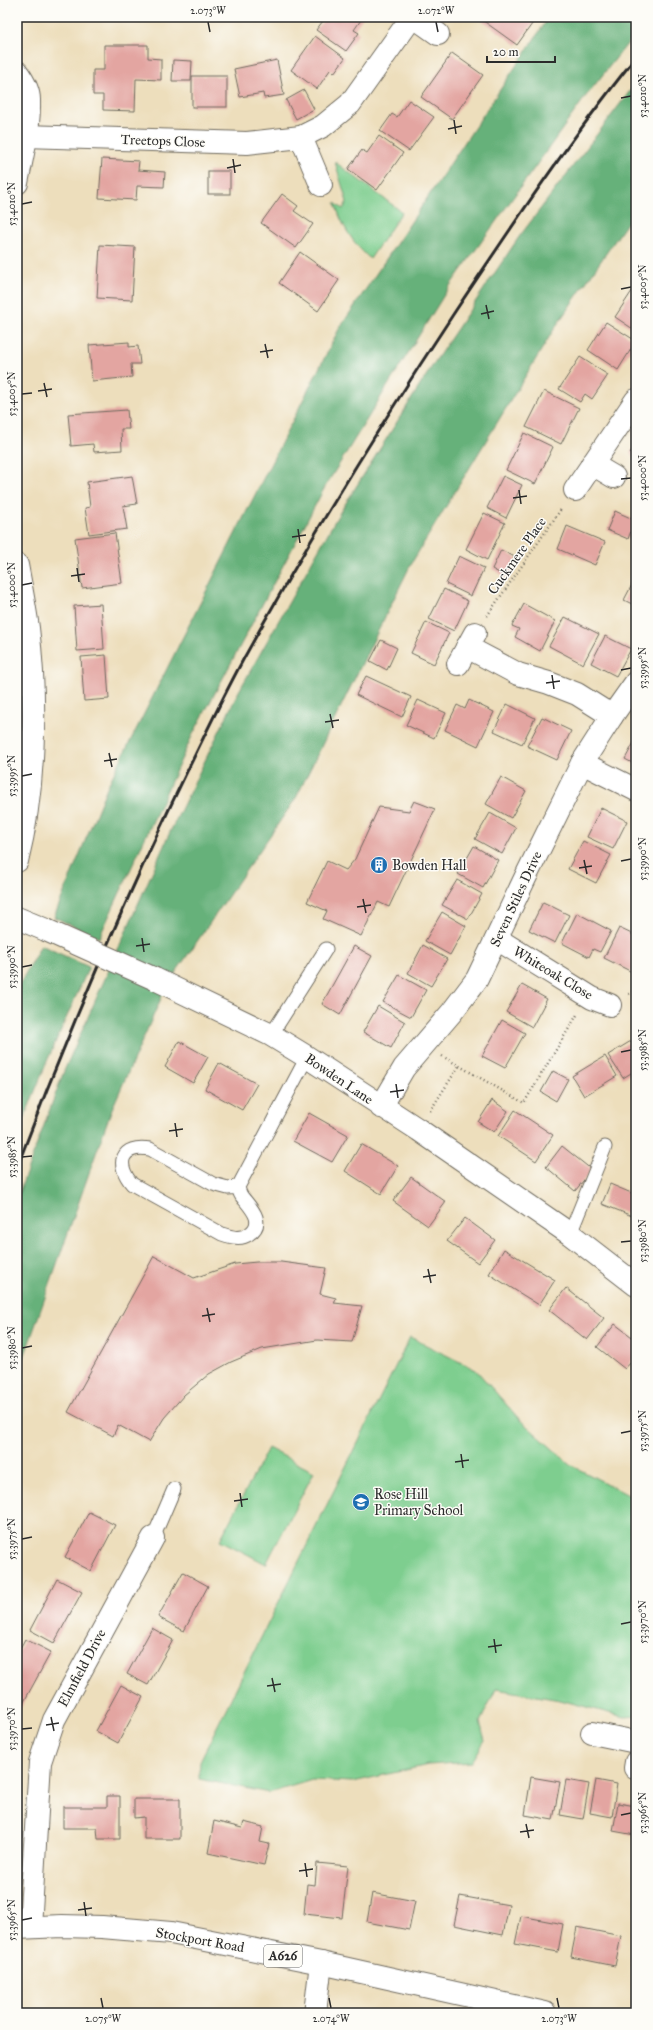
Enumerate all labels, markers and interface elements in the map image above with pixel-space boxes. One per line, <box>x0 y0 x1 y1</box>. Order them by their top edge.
text: 2.073°W <box>190 5 226 17</box>
text: 2.072°W <box>418 5 455 17</box>
scale bar <box>487 38 555 64</box>
text: 20 m <box>493 45 519 59</box>
text: 53.4010°N <box>637 74 649 118</box>
street label: Treetops Close <box>120 131 206 151</box>
text: 53.4010°N <box>6 182 18 226</box>
text: 53.4005°N <box>637 264 649 309</box>
text: 53.4005°N <box>6 371 18 416</box>
text: 53.4000°N <box>637 455 649 501</box>
street label: Cuckmere Place <box>484 514 550 598</box>
text: 53.4000°N <box>6 562 18 608</box>
text: 53.3995°N <box>637 646 649 689</box>
text: 53.3995°N <box>6 754 18 797</box>
text: 53.3990°N <box>637 837 649 881</box>
street label: Seven Stiles Drive <box>486 848 546 950</box>
building icon: Bowden Hall <box>369 855 389 875</box>
place label: Bowden Hall <box>392 857 467 874</box>
street label: Whiteoak Close <box>510 943 596 1003</box>
text: 53.3990°N <box>6 945 18 989</box>
text: 53.3985°N <box>637 1028 649 1071</box>
street label: Bowden Lane <box>302 1050 376 1108</box>
text: 53.3985°N <box>6 1135 18 1178</box>
text: 53.3980°N <box>637 1219 649 1263</box>
text: 53.3980°N <box>6 1326 18 1370</box>
text: 53.3975°N <box>637 1409 649 1452</box>
place label: Rose Hill Primary School <box>374 1486 463 1519</box>
school or university icon: Rose Hill Primary School <box>351 1492 371 1512</box>
text: 53.3975°N <box>6 1517 18 1560</box>
text: 53.3970°N <box>637 1600 649 1644</box>
street label: Elmfield Drive <box>54 1626 110 1710</box>
text: 53.3970°N <box>6 1707 18 1751</box>
text: 53.3965°N <box>637 1792 649 1834</box>
text: 53.3965°N <box>6 1899 18 1941</box>
street label: Stockport Road <box>154 1924 246 1956</box>
road number: A626 <box>264 1945 302 1967</box>
text: 2.075°W <box>85 2013 122 2025</box>
text: 2.074°W <box>313 2013 350 2025</box>
text: 2.073°W <box>541 2013 577 2025</box>

